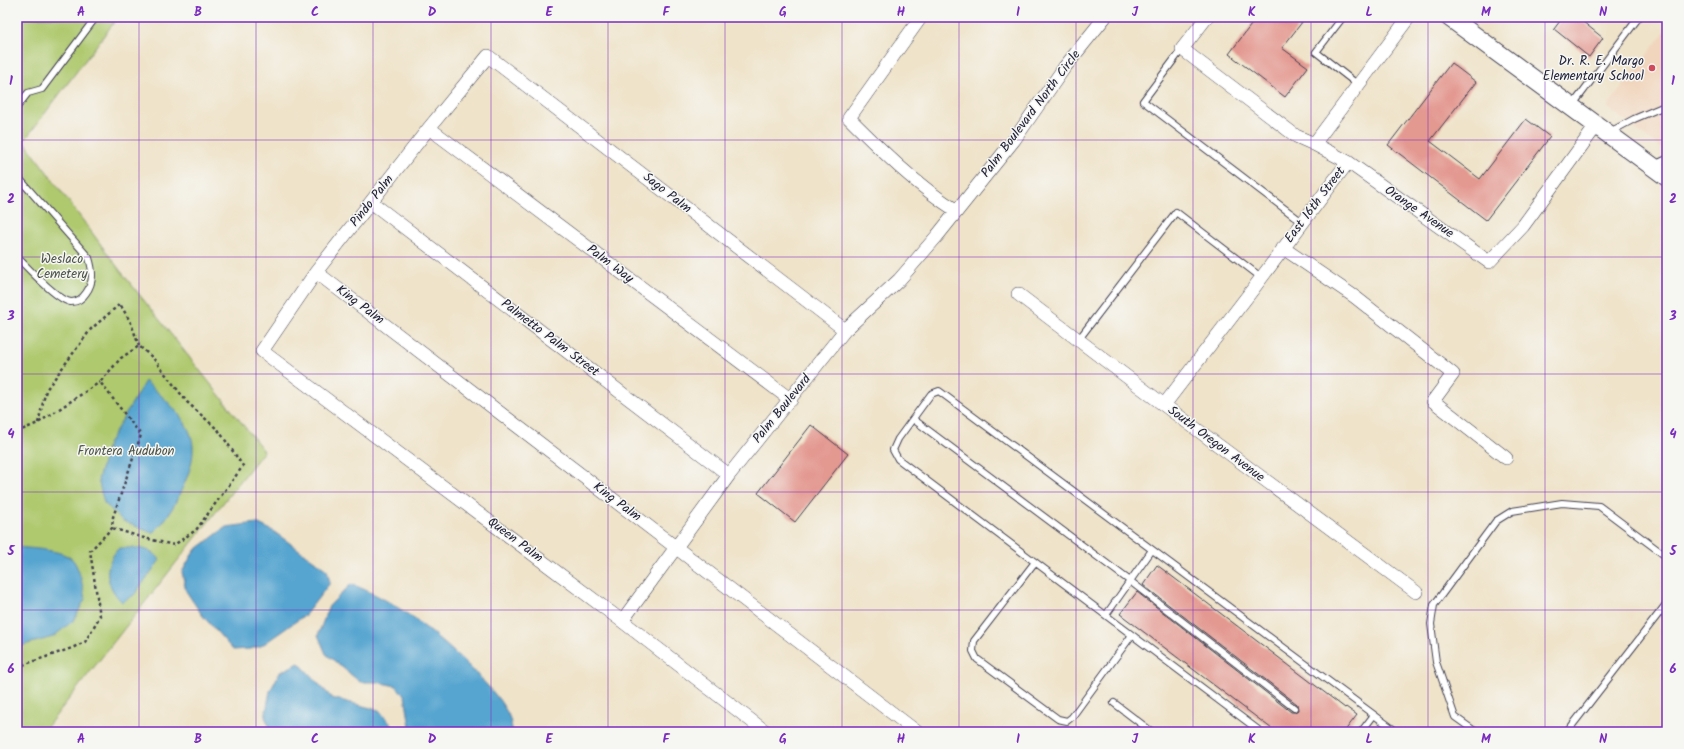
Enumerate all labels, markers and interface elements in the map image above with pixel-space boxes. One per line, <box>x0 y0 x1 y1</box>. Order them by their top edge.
text: A <box>77 2 85 23</box>
text: B <box>194 2 202 23</box>
text: C <box>311 2 319 23</box>
text: D <box>428 2 437 23</box>
text: E <box>545 2 553 23</box>
text: F <box>662 2 670 23</box>
text: G <box>779 2 787 23</box>
text: H <box>897 2 906 23</box>
text: I <box>1016 2 1020 23</box>
text: J <box>1132 2 1139 23</box>
text: K <box>1248 2 1256 23</box>
text: L <box>1365 2 1373 23</box>
text: M <box>1481 2 1491 23</box>
text: N <box>1599 2 1608 23</box>
street label: Palm Boulevard North Circle <box>976 46 1086 182</box>
place label: Dr. R. E. Margo Elementary School <box>1543 51 1644 87</box>
marker: Dr. R. E. Margo Elementary School <box>1647 63 1657 73</box>
text: 1 <box>9 71 13 92</box>
text: 1 <box>1671 71 1675 92</box>
street label: East 16th Street <box>1279 162 1351 248</box>
street label: Sago Palm <box>638 167 696 219</box>
street label: Pindo Palm <box>345 170 399 232</box>
street label: Orange Avenue <box>1380 180 1458 244</box>
text: 2 <box>7 189 15 210</box>
text: 2 <box>1669 189 1677 210</box>
street label: Palm Way <box>582 239 639 289</box>
park label: Weslaco Cemetery <box>36 249 88 285</box>
street label: King Palm <box>331 280 389 330</box>
street label: Palmetto Palm Street <box>496 294 604 383</box>
text: 3 <box>6 306 15 327</box>
text: 3 <box>1668 306 1677 327</box>
street label: Palm Boulevard <box>747 369 817 448</box>
street label: South Oregon Avenue <box>1163 400 1269 488</box>
text: 4 <box>7 424 15 445</box>
text: 4 <box>1669 424 1677 445</box>
park label: Frontera Audubon <box>78 441 175 462</box>
street label: King Palm <box>588 477 646 527</box>
street label: Queen Palm <box>483 512 547 568</box>
text: 5 <box>7 541 16 562</box>
text: 5 <box>1669 541 1678 562</box>
text: 6 <box>7 659 15 680</box>
text: 6 <box>1669 659 1677 680</box>
text: A <box>77 729 85 749</box>
text: B <box>194 729 202 749</box>
text: C <box>311 729 319 749</box>
text: D <box>428 729 437 749</box>
text: E <box>545 729 553 749</box>
text: F <box>662 729 670 749</box>
text: G <box>779 729 787 749</box>
text: H <box>897 729 906 749</box>
text: I <box>1016 729 1020 749</box>
text: J <box>1132 729 1139 749</box>
text: K <box>1248 729 1256 749</box>
text: L <box>1365 729 1373 749</box>
text: M <box>1481 729 1491 749</box>
text: N <box>1599 729 1608 749</box>

